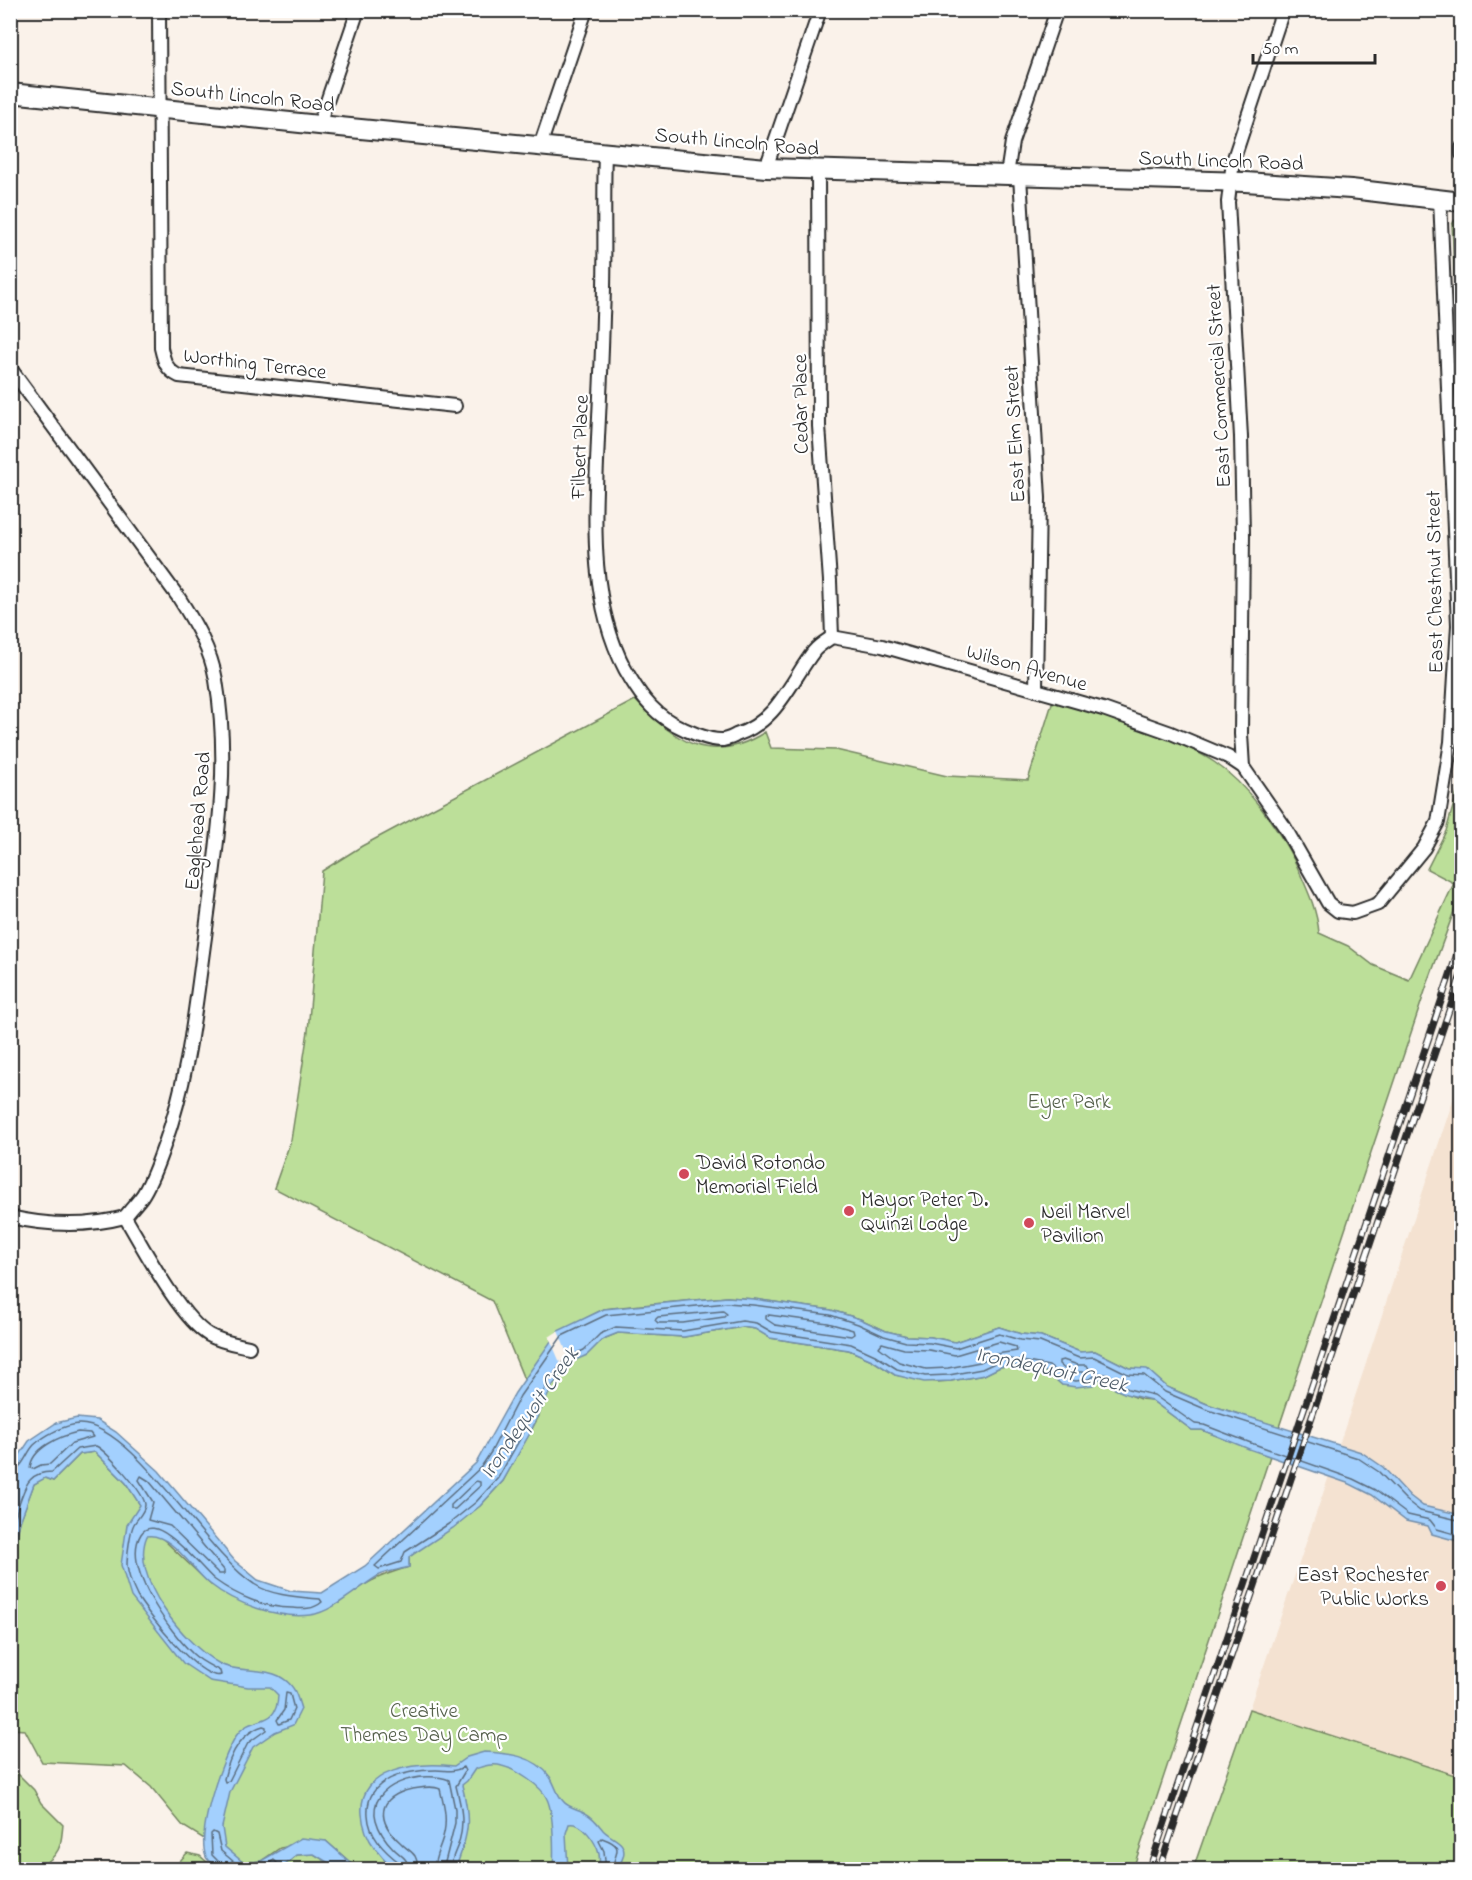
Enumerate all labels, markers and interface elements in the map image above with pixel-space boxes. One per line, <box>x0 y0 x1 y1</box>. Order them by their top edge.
scale bar <box>1253 27 1374 65</box>
text: 50 m <box>1262 37 1299 63</box>
street label: South Lincoln Road <box>169 74 337 122</box>
street label: South Lincoln Road <box>653 121 820 165</box>
street label: South Lincoln Road <box>1138 144 1304 180</box>
street label: East Commercial Street <box>1200 283 1240 489</box>
street label: Worthing Terrace <box>181 341 329 391</box>
street label: Cedar Place <box>786 353 818 454</box>
street label: East Elm Street <box>997 364 1035 503</box>
street label: Filbert Place <box>564 394 598 501</box>
street label: East Chestnut Street <box>1419 490 1453 674</box>
street label: Wilson Avenue <box>962 637 1091 701</box>
street label: Eaglehead Road <box>178 750 222 892</box>
park label: Eyer Park <box>1027 1088 1112 1120</box>
place label: David Rotondo Memorial Field <box>695 1149 825 1203</box>
marker: David Rotondo Memorial Field <box>677 1167 691 1181</box>
place label: Mayor Peter D. Quinzi Lodge <box>861 1186 988 1242</box>
place label: Neil Marvel Pavilion <box>1041 1198 1129 1252</box>
marker: Mayor Peter D. Quinzi Lodge <box>842 1204 856 1218</box>
marker: Neil Marvel Pavilion <box>1022 1216 1036 1230</box>
water label: Irondequoit Creek <box>972 1339 1132 1403</box>
water label: Irondequoit Creek <box>473 1340 589 1486</box>
place label: East Rochester Public Works <box>1297 1561 1429 1615</box>
marker: East Rochester Public Works <box>1434 1579 1448 1593</box>
park label: Creative Themes Day Camp <box>340 1697 508 1753</box>

